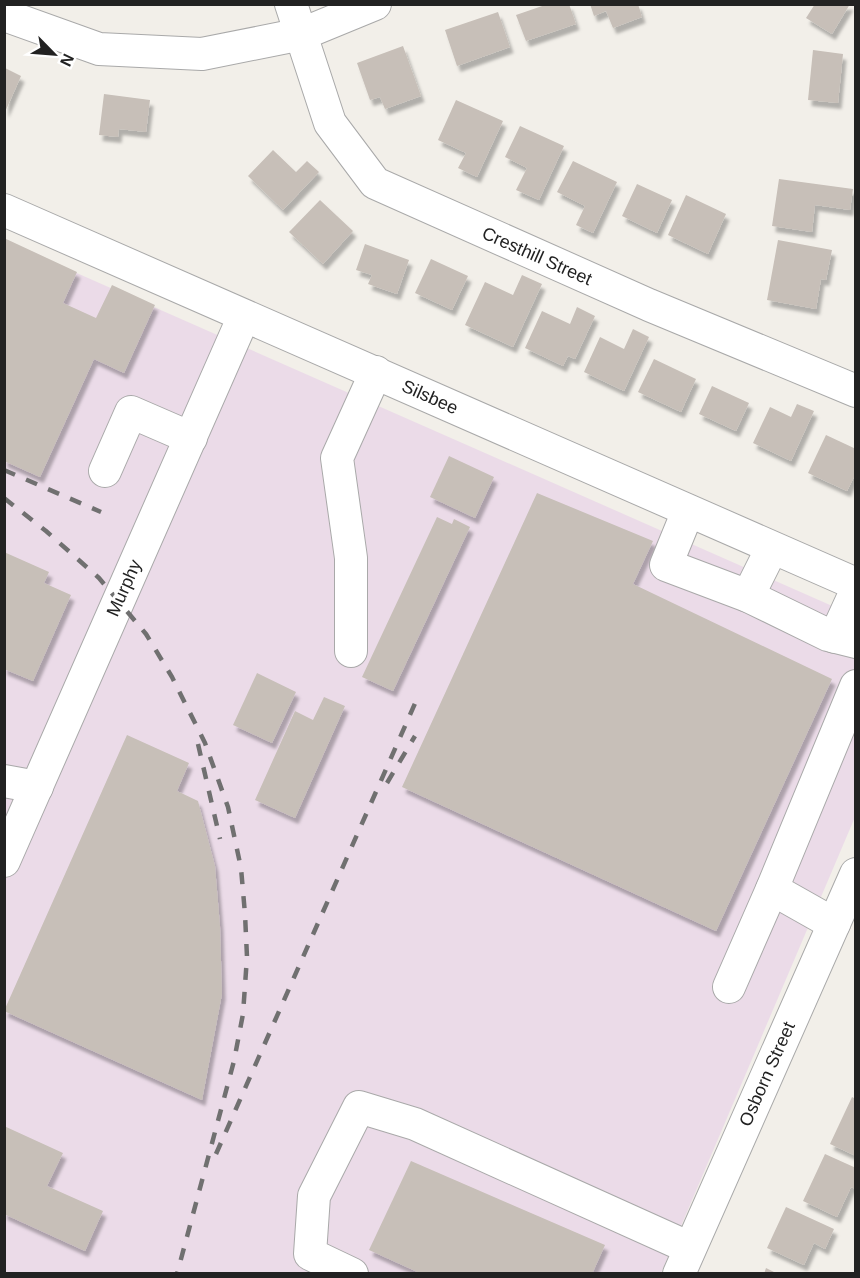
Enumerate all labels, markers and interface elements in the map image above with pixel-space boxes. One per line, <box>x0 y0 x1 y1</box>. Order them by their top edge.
north arrow <box>24 24 84 84</box>
text: N <box>57 51 77 69</box>
street label: Cresthill Street <box>479 223 595 289</box>
street label: Silsbee <box>399 376 461 418</box>
street label: Murphy <box>103 557 145 619</box>
street label: Osborn Street <box>735 1019 799 1129</box>

